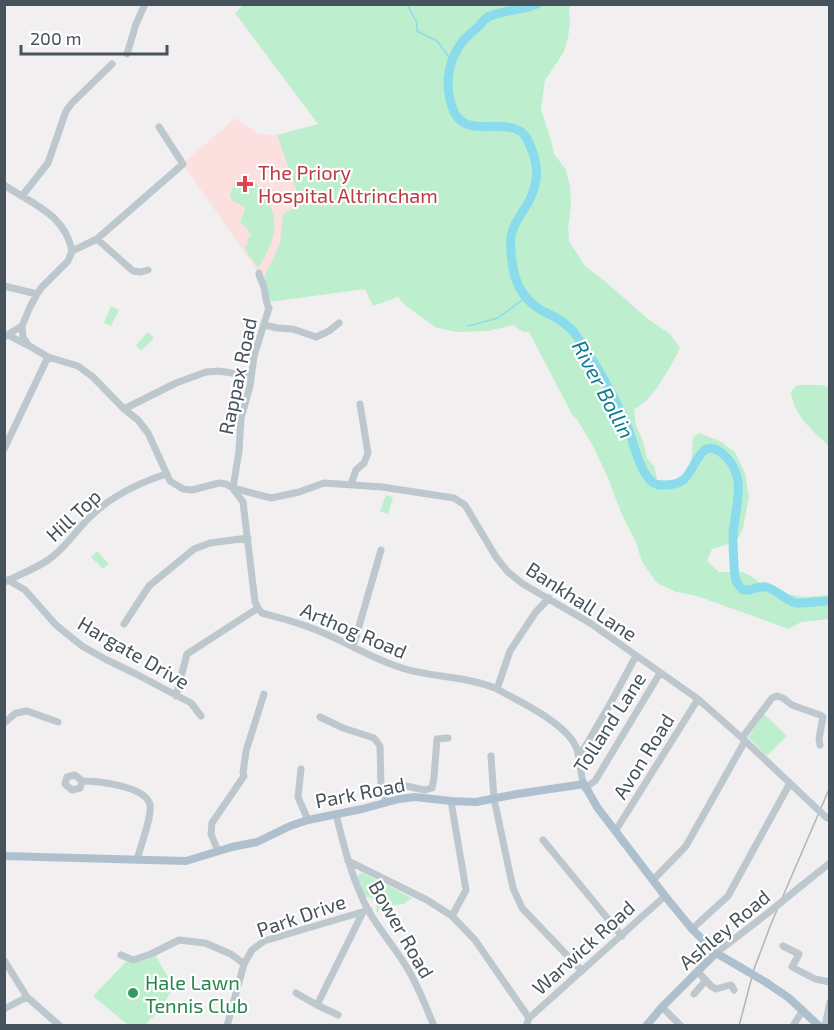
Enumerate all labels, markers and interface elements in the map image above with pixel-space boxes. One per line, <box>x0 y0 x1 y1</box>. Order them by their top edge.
scale bar <box>21 18 166 56</box>
text: 200 m <box>30 27 82 49</box>
place label: The Priory Hospital Altrincham <box>258 160 438 207</box>
marker: The Priory Hospital Altrincham <box>236 175 254 193</box>
street label: Rappax Road <box>213 315 261 437</box>
water label: River Bollin <box>568 336 640 442</box>
street label: Hill Top <box>41 484 105 546</box>
street label: Bankhall Lane <box>522 556 642 646</box>
street label: Arthog Road <box>297 597 411 663</box>
street label: Hargate Drive <box>74 610 194 694</box>
street label: Tolland Lane <box>568 667 650 777</box>
street label: Avon Road <box>607 709 679 803</box>
street label: Park Road <box>313 772 407 812</box>
street label: Bower Road <box>364 876 440 982</box>
street label: Ashley Road <box>674 884 774 974</box>
street label: Park Drive <box>253 889 349 941</box>
street label: Warwick Road <box>527 895 639 999</box>
place label: Hale Lawn Tennis Club <box>145 970 248 1017</box>
marker: Hale Lawn Tennis Club <box>126 986 140 1000</box>

